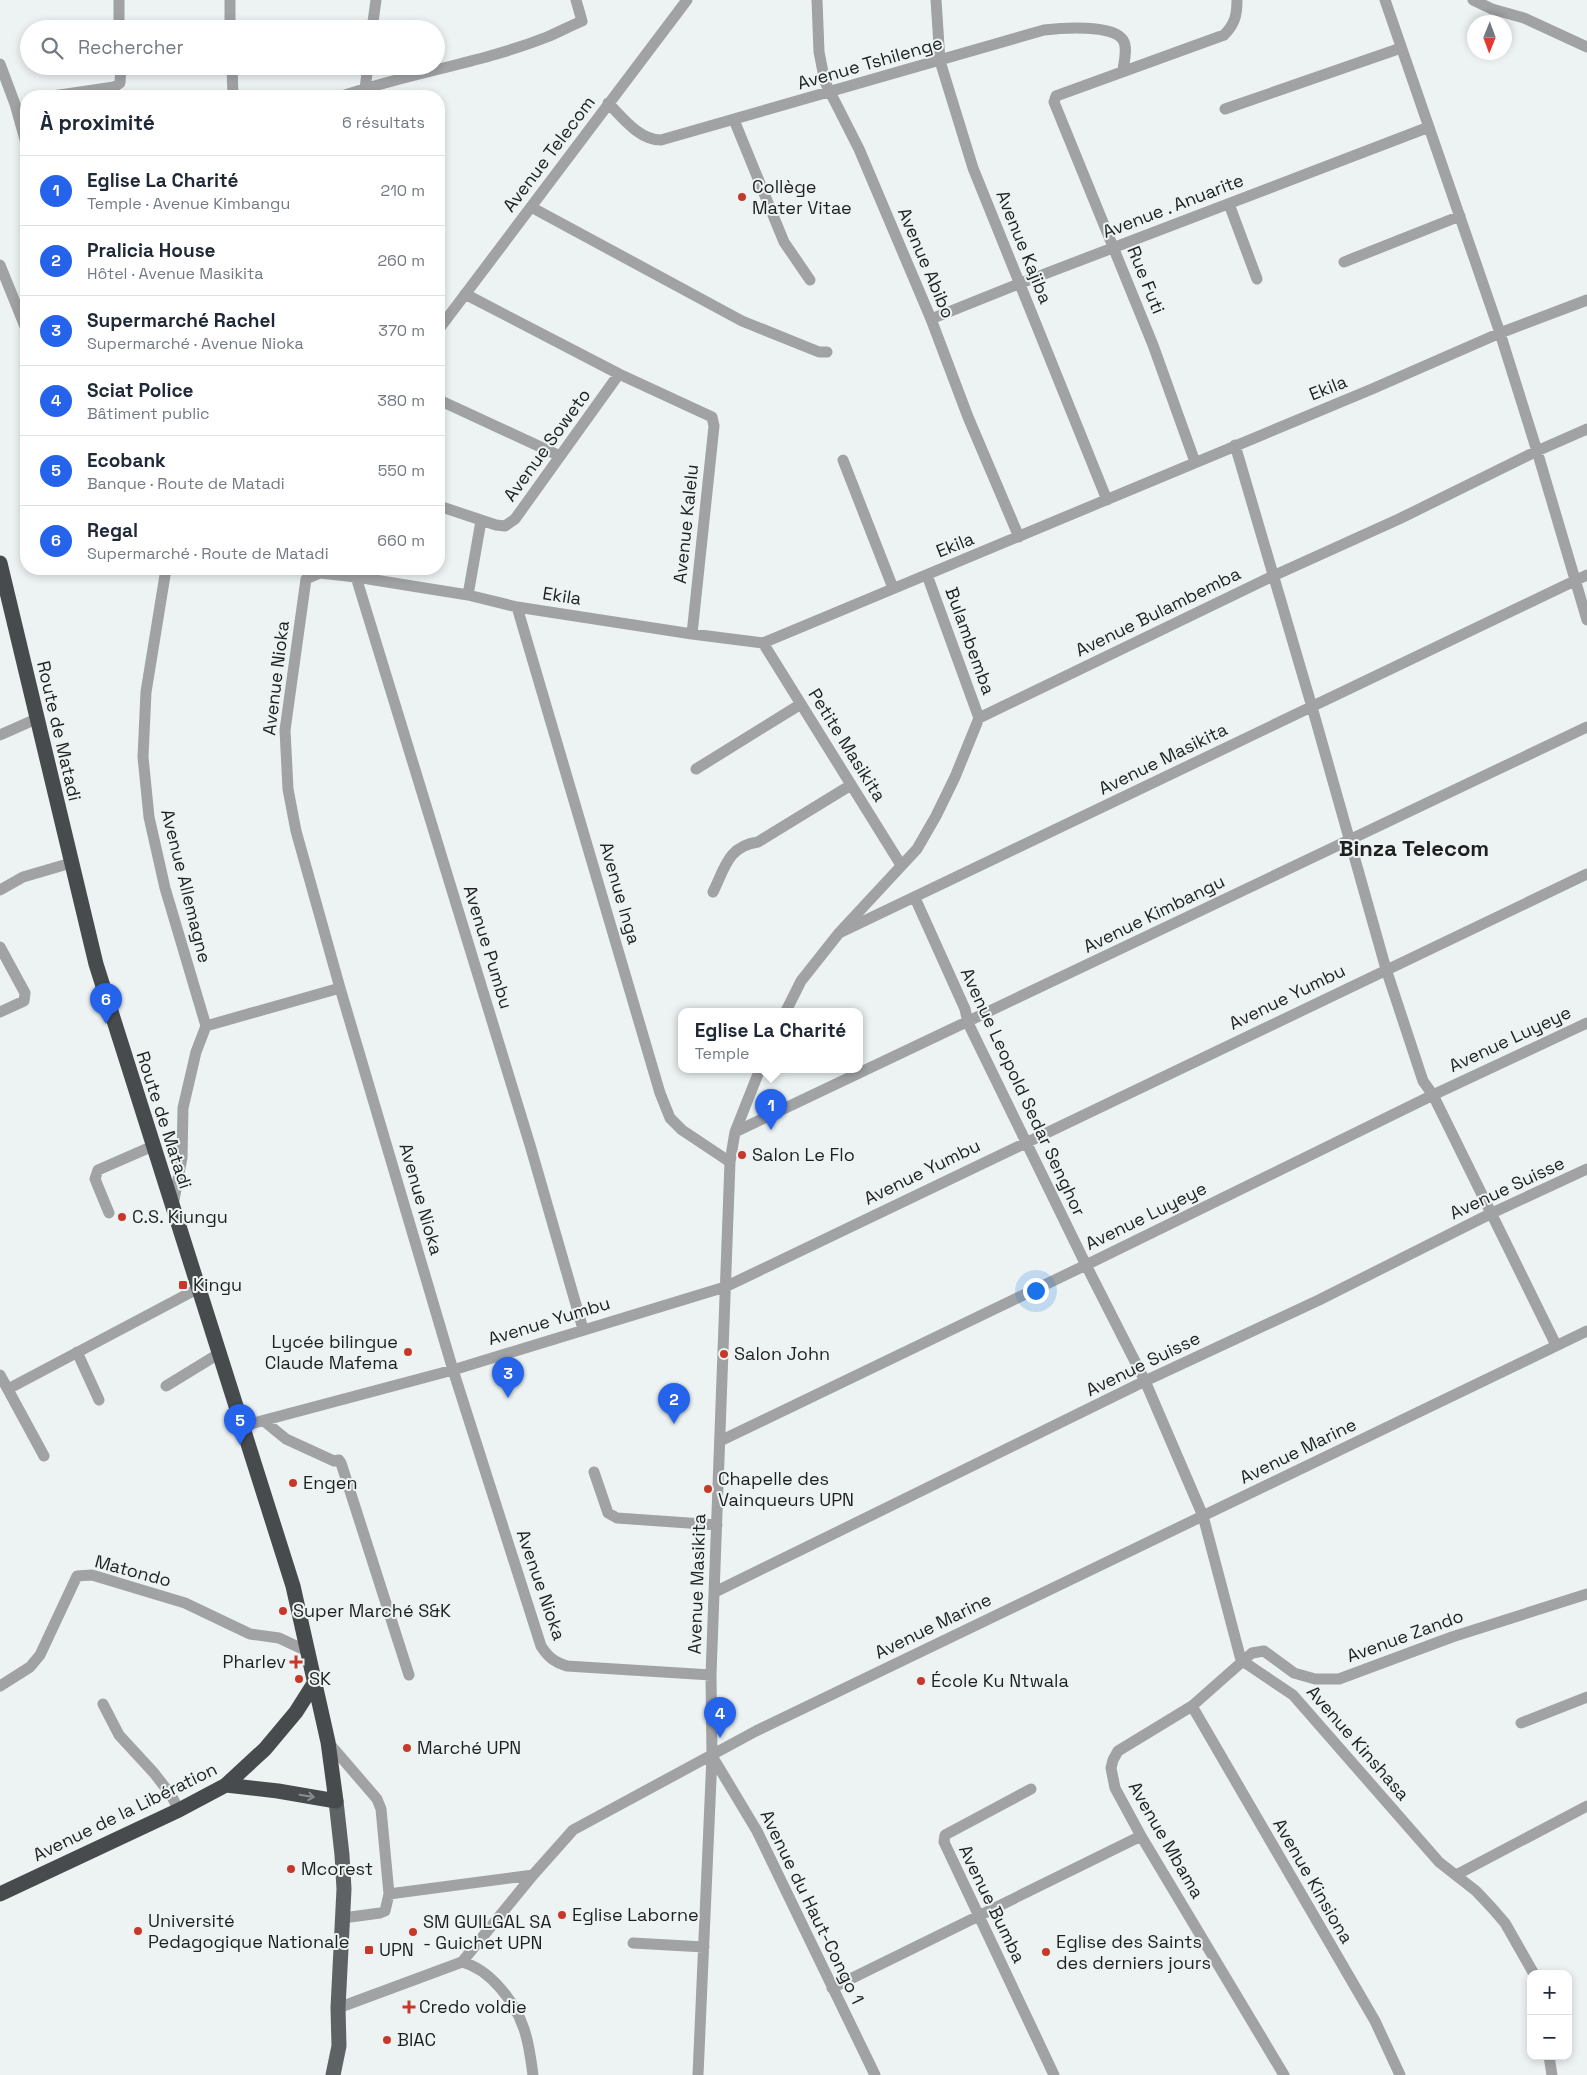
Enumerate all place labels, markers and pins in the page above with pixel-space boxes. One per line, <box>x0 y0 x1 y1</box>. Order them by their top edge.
place label: Collège Mater Vitae <box>752 175 852 219</box>
marker: Collège Mater Vitae <box>736 191 748 203</box>
pin: 6 <box>90 983 122 1024</box>
pin: 1 <box>755 1089 787 1130</box>
place label: Salon Le Flo <box>752 1143 855 1166</box>
marker: Salon Le Flo <box>736 1149 748 1161</box>
place label: C.S. Kiungu <box>132 1205 228 1228</box>
marker: C.S. Kiungu <box>116 1211 128 1223</box>
place label: Kingu <box>193 1273 242 1296</box>
marker: Kingu <box>177 1279 189 1291</box>
place label: Lycée bilingue Claude Mafema <box>265 1330 398 1374</box>
place label: Salon John <box>734 1342 830 1365</box>
marker: Lycée bilingue Claude Mafema <box>402 1346 414 1358</box>
marker: Salon John <box>718 1348 730 1360</box>
pin: 3 <box>492 1357 524 1398</box>
pin: 2 <box>658 1383 690 1424</box>
pin: 5 <box>224 1404 256 1445</box>
place label: Chapelle des Vainqueurs UPN <box>718 1467 854 1511</box>
place label: Engen <box>303 1471 357 1494</box>
marker: Engen <box>287 1477 299 1489</box>
marker: Chapelle des Vainqueurs UPN <box>702 1483 714 1495</box>
place label: Super Marché S&K <box>293 1599 451 1622</box>
marker: Super Marché S&K <box>277 1605 289 1617</box>
place label: Pharlev <box>223 1650 286 1673</box>
marker: Pharlev <box>290 1656 302 1668</box>
place label: SK <box>309 1667 331 1690</box>
place label: École Ku Ntwala <box>931 1669 1069 1692</box>
marker: SK <box>293 1673 305 1685</box>
marker: École Ku Ntwala <box>915 1675 927 1687</box>
pin: 4 <box>704 1697 736 1738</box>
place label: Marché UPN <box>417 1736 521 1759</box>
marker: Marché UPN <box>401 1742 413 1754</box>
place label: Mcorest <box>301 1857 373 1880</box>
marker: Mcorest <box>285 1863 297 1875</box>
place label: Eglise Laborne <box>572 1903 699 1926</box>
place label: Université Pedagogique Nationale <box>148 1909 349 1953</box>
marker: Eglise Laborne <box>556 1909 568 1921</box>
place label: SM GUILGAL SA - Guichet UPN <box>423 1910 551 1954</box>
marker: Université Pedagogique Nationale <box>132 1925 144 1937</box>
marker: SM GUILGAL SA - Guichet UPN <box>407 1926 419 1938</box>
place label: Eglise des Saints des derniers jours <box>1056 1930 1211 1974</box>
place label: UPN <box>379 1938 414 1961</box>
marker: UPN <box>363 1944 375 1956</box>
marker: Eglise des Saints des derniers jours <box>1040 1946 1052 1958</box>
place label: Credo voldie <box>419 1995 527 2018</box>
marker: Credo voldie <box>403 2001 415 2013</box>
place label: BIAC <box>397 2028 436 2051</box>
marker: BIAC <box>381 2034 393 2046</box>

